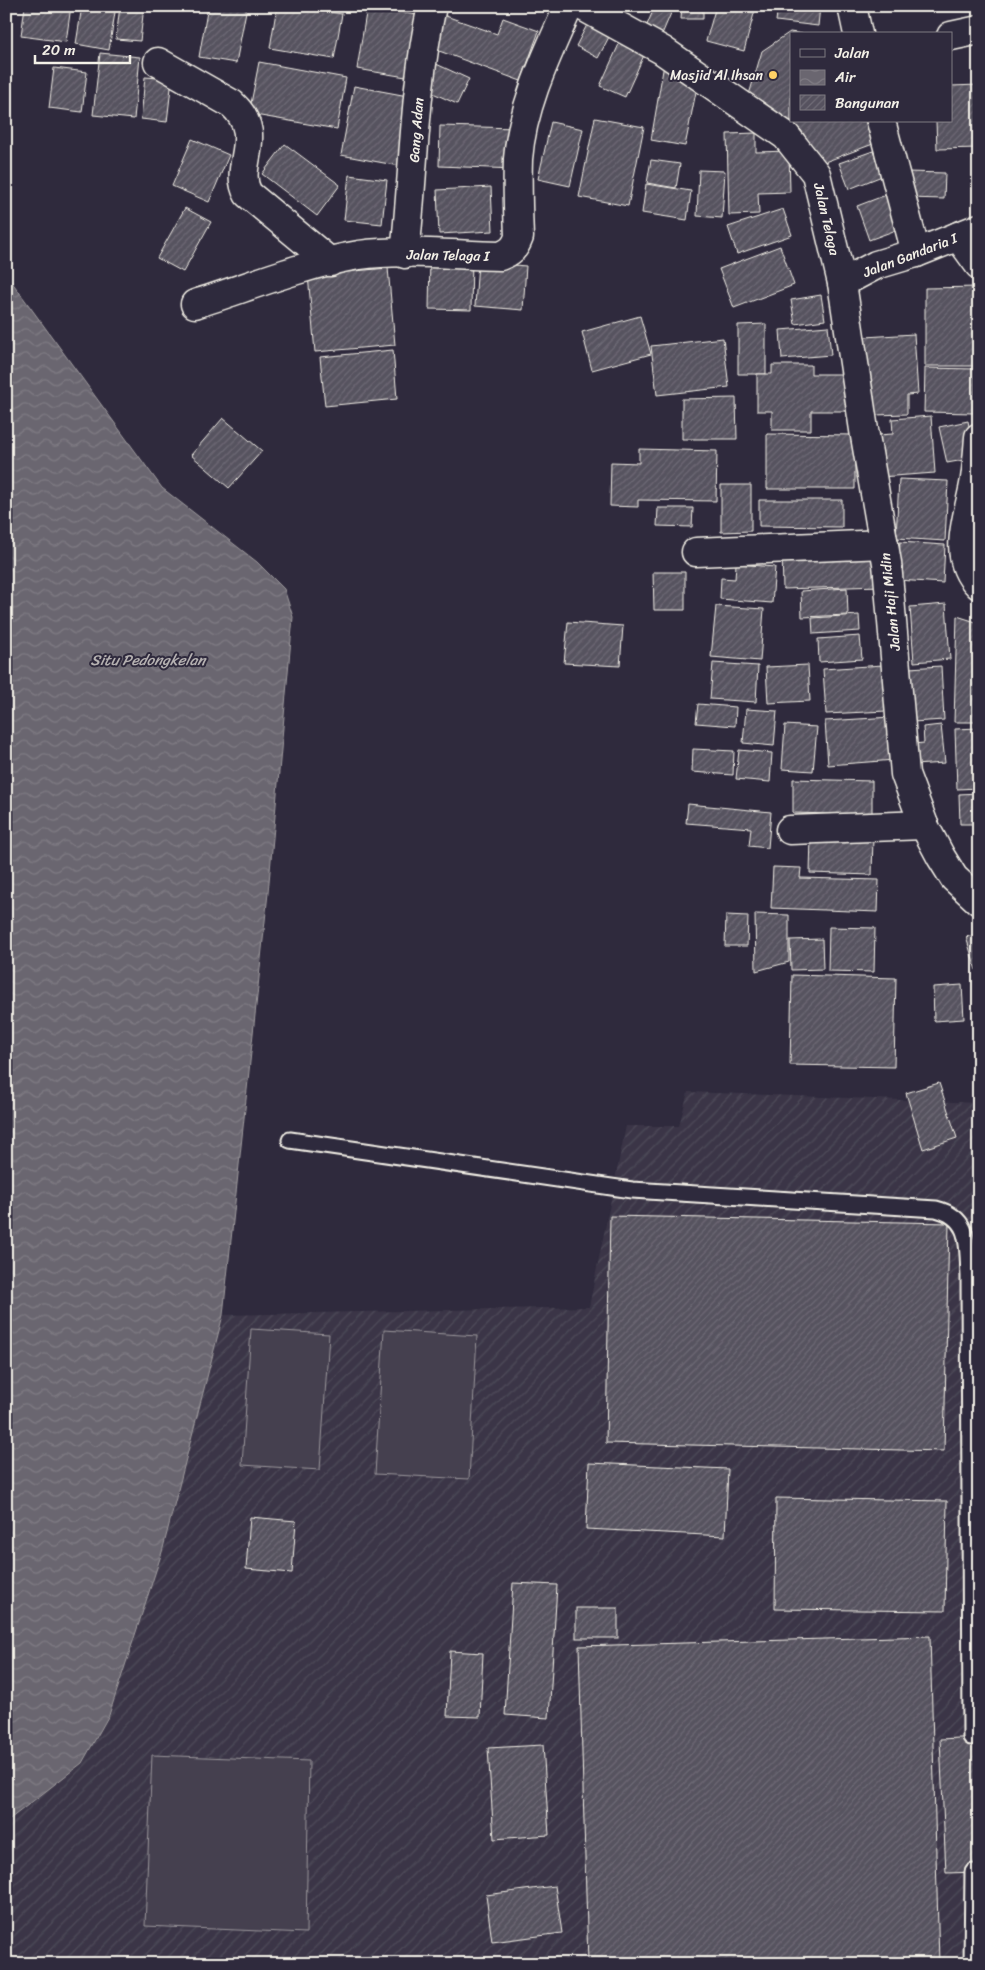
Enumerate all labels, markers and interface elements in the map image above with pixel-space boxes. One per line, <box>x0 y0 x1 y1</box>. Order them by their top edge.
scale bar <box>35 32 130 64</box>
legend <box>790 32 952 122</box>
text: 20 m <box>42 37 76 63</box>
text: Jalan <box>834 40 869 66</box>
place label: Masjid Al Ihsan <box>670 63 763 88</box>
text: Air <box>834 64 856 90</box>
marker: Masjid Al Ihsan <box>767 69 779 81</box>
text: Bangunan <box>835 90 899 116</box>
street label: Gang Adan <box>402 96 431 163</box>
street label: Jalan Telaga <box>806 179 847 259</box>
street label: Jalan Gandaria I <box>858 225 962 285</box>
street label: Jalan Telaga I <box>405 242 491 269</box>
street label: Jalan Haji Midin <box>873 551 908 653</box>
water label: Situ Pedongkelan <box>91 647 207 673</box>

